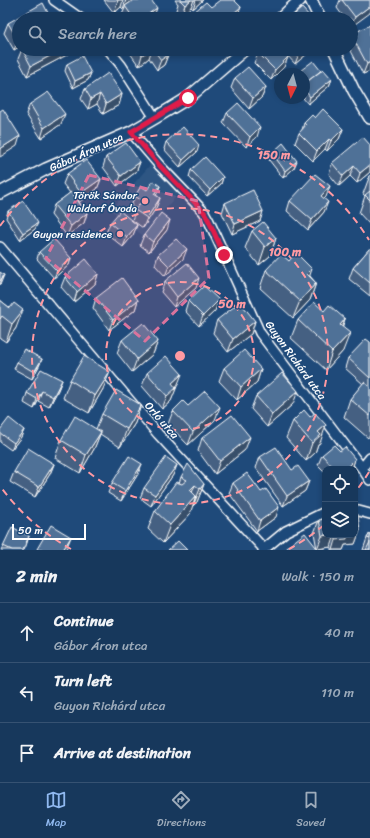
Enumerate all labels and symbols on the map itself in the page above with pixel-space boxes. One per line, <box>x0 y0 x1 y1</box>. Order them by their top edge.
north arrow <box>274 68 310 104</box>
route start <box>179 89 197 107</box>
street label: Gábor Áron utca <box>46 127 127 177</box>
text: 150 m <box>258 144 291 166</box>
place label: Török Sándor Waldorf Óvoda <box>67 186 138 218</box>
marker: Török Sándor Waldorf Óvoda <box>140 196 150 206</box>
place label: Guyon residence <box>33 225 113 244</box>
marker: Guyon residence <box>115 229 125 239</box>
text: 100 m <box>269 241 302 263</box>
route end <box>215 246 233 264</box>
text: 50 m <box>218 293 246 315</box>
street label: Guyon Richárd utca <box>260 317 331 404</box>
centre of rings <box>173 349 187 363</box>
street label: Orló utca <box>140 397 184 444</box>
scale bar <box>12 522 86 541</box>

